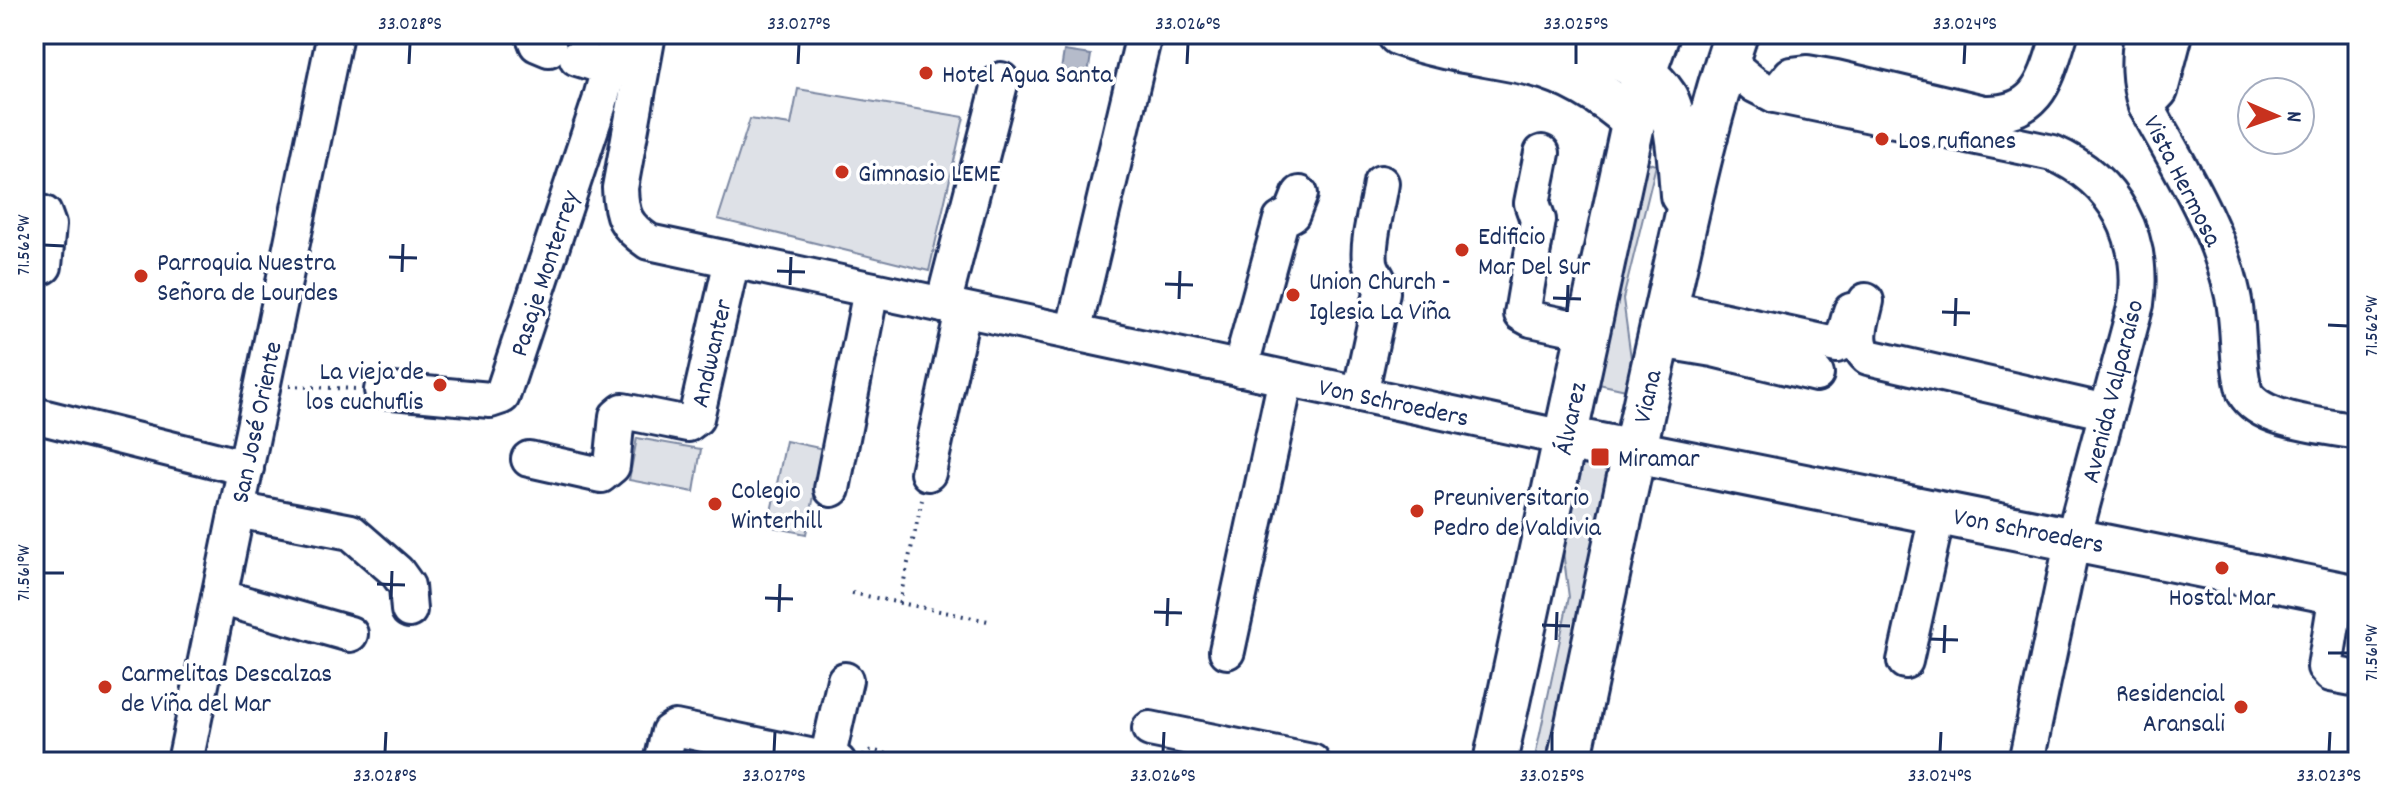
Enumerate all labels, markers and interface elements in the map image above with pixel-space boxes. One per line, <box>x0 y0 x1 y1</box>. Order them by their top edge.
text: 33.028°S <box>378 11 442 39</box>
text: 33.027°S <box>767 11 831 39</box>
text: 33.026°S <box>1155 11 1221 39</box>
text: 33.025°S <box>1543 11 1609 39</box>
text: 33.024°S <box>1933 11 1997 39</box>
place label: Hotel Agua Santa <box>942 58 1113 95</box>
marker: Hotel Agua Santa <box>917 64 935 82</box>
north arrow <box>2236 76 2316 156</box>
street label: Vista Hermosa <box>2132 110 2230 254</box>
text: N <box>2277 111 2308 123</box>
place label: Los rufianes <box>1898 124 2017 161</box>
marker: Los rufianes <box>1873 130 1891 148</box>
place label: Gimnasio LEME <box>858 157 1001 194</box>
marker: Gimnasio LEME <box>833 163 851 181</box>
street label: Pasaje Monterrey <box>502 186 591 362</box>
text: 71.562°W <box>11 214 39 276</box>
place label: Edificio Mar Del Sur <box>1478 220 1591 287</box>
marker: Edificio Mar Del Sur <box>1453 241 1471 259</box>
place label: Parroquia Nuestra Señora de Lourdes <box>157 246 339 313</box>
place label: Union Church - Iglesia La Viña <box>1309 265 1451 332</box>
marker: Parroquia Nuestra Señora de Lourdes <box>132 267 150 285</box>
marker: Union Church - Iglesia La Viña <box>1284 286 1302 304</box>
text: 71.562°W <box>2359 295 2387 357</box>
street label: Andwanter <box>683 296 744 412</box>
street label: Avenida Valparaíso <box>2074 296 2155 487</box>
street label: San José Oriente <box>223 338 294 507</box>
place label: La vieja de los cuchuflis <box>305 355 424 422</box>
street label: Viana <box>1625 366 1674 427</box>
street label: Von Schroeders <box>1315 370 1472 438</box>
marker: La vieja de los cuchuflis <box>431 376 449 394</box>
street label: Álvarez <box>1547 379 1598 459</box>
place label: Miramar <box>1618 442 1700 479</box>
marker: Miramar <box>1589 446 1611 468</box>
place label: Colegio Winterhill <box>731 474 822 541</box>
place label: Preuniversitario Pedro de Valdivia <box>1433 481 1602 548</box>
marker: Colegio Winterhill <box>706 495 724 513</box>
street label: Von Schroeders <box>1950 500 2107 565</box>
marker: Preuniversitario Pedro de Valdivia <box>1408 502 1426 520</box>
text: 71.561°W <box>11 544 39 601</box>
marker: Hostal Mar <box>2213 559 2231 577</box>
place label: Hostal Mar <box>2169 581 2276 618</box>
text: 71.561°W <box>2359 624 2387 681</box>
place label: Carmelitas Descalzas de Viña del Mar <box>121 657 332 724</box>
place label: Residencial Aransali <box>2116 677 2225 744</box>
marker: Carmelitas Descalzas de Viña del Mar <box>96 678 114 696</box>
marker: Residencial Aransali <box>2232 698 2250 716</box>
text: 33.028°S <box>353 763 417 791</box>
text: 33.027°S <box>742 763 806 791</box>
text: 33.026°S <box>1130 763 1196 791</box>
text: 33.025°S <box>1519 763 1585 791</box>
text: 33.024°S <box>1908 763 1972 791</box>
text: 33.023°S <box>2297 763 2361 791</box>

